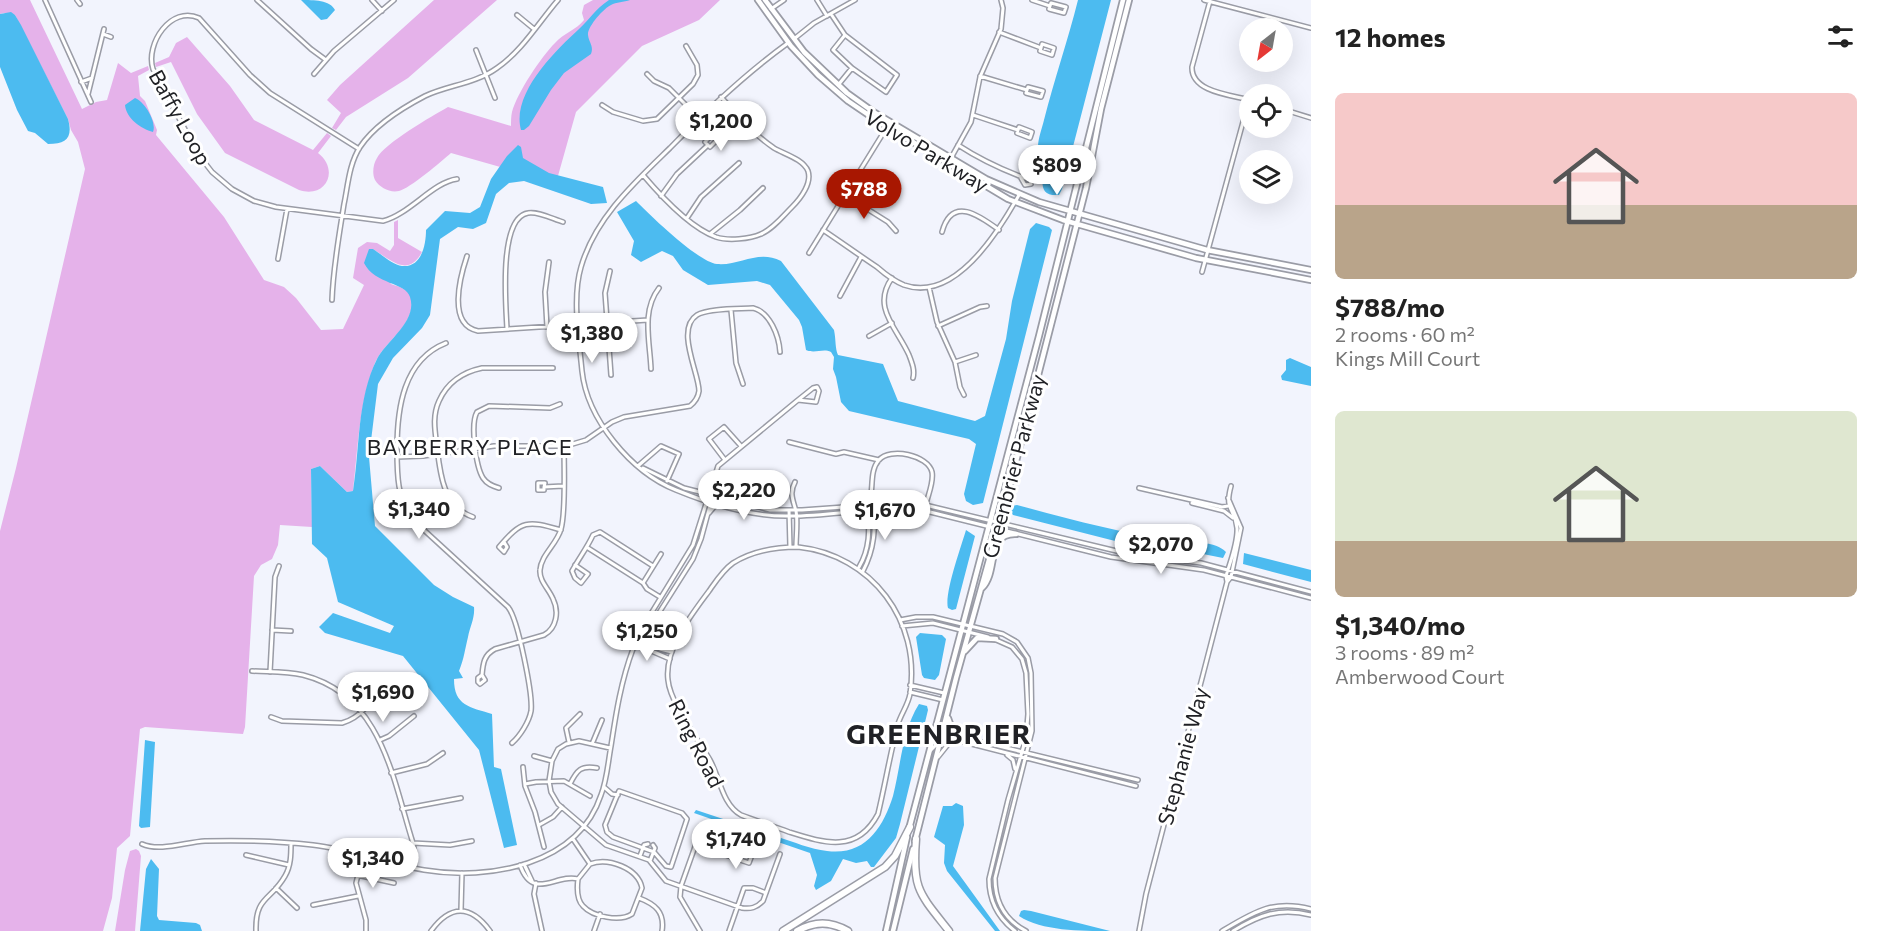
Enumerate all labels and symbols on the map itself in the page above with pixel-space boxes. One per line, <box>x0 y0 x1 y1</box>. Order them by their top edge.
north arrow <box>1239 18 1293 72</box>
street label: Baffy Loop <box>145 65 217 169</box>
pin: $1,200 <box>672 101 770 152</box>
street label: Volvo Parkway <box>861 103 994 197</box>
pin: $809 <box>1021 145 1093 196</box>
pin: $788 <box>828 169 900 220</box>
pin: $1,380 <box>543 313 641 364</box>
street label: Greenbrier Parkway <box>976 371 1050 561</box>
district label: BAYBERRY PLACE <box>367 433 573 460</box>
pin: $2,220 <box>695 470 793 521</box>
pin: $1,340 <box>370 489 468 540</box>
pin: $1,670 <box>836 490 934 541</box>
pin: $2,070 <box>1112 524 1210 575</box>
pin: $1,250 <box>598 611 696 662</box>
pin: $1,690 <box>334 672 432 723</box>
street label: Stephanie Way <box>1152 684 1212 828</box>
street label: Ring Road <box>664 695 730 791</box>
district label: GREENBRIER <box>846 717 1032 750</box>
pin: $1,740 <box>687 819 785 870</box>
pin: $1,340 <box>324 838 422 889</box>

